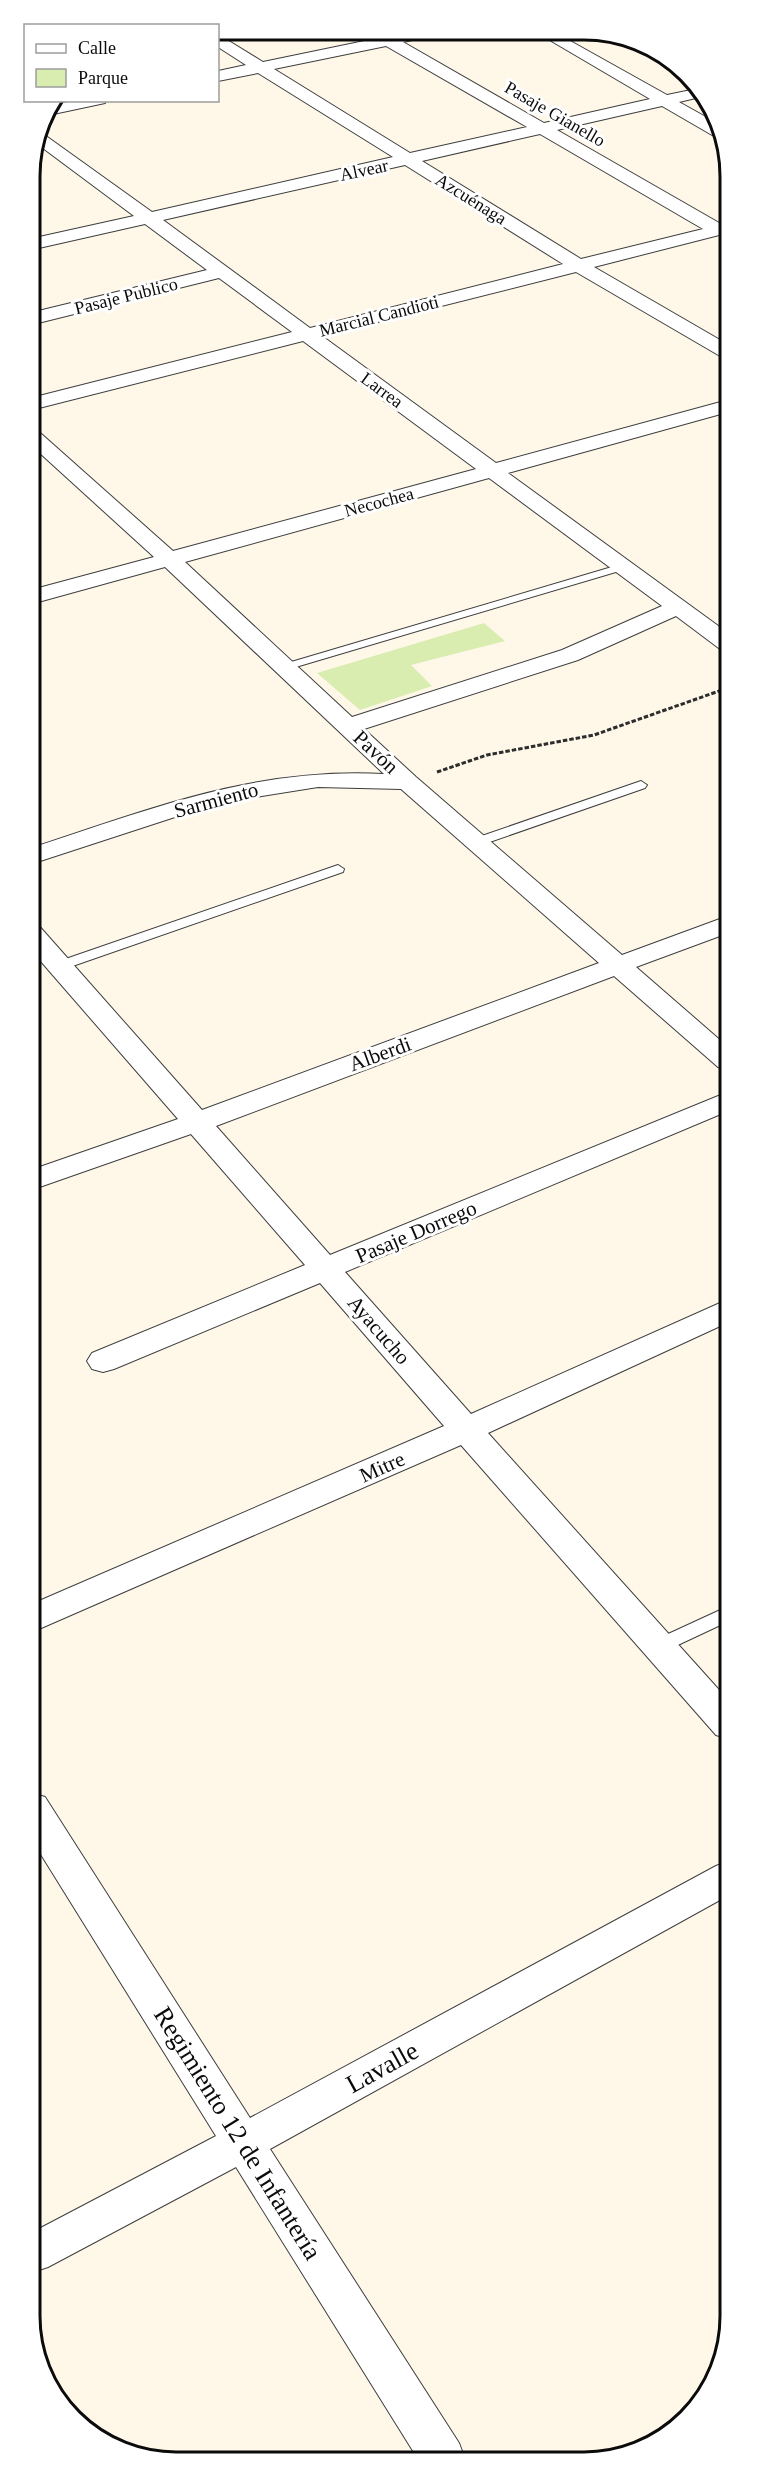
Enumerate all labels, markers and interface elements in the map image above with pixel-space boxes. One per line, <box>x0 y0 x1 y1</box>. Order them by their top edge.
legend <box>24 24 219 102</box>
text: Calle <box>78 38 116 58</box>
text: Parque <box>78 68 128 88</box>
street label: Pasaje Gianello <box>501 77 609 151</box>
street label: Alvear <box>338 155 390 185</box>
street label: Azcuénaga <box>432 169 510 229</box>
street label: Pasaje Publico <box>72 274 180 318</box>
street label: Marcial Candioti <box>317 291 441 341</box>
street label: Larrea <box>357 368 407 412</box>
street label: Necochea <box>342 483 416 521</box>
street label: Pavón <box>349 725 404 779</box>
street label: Sarmiento <box>171 777 261 823</box>
street label: Alberdi <box>346 1032 414 1076</box>
street label: Pasaje Dorrego <box>352 1196 480 1268</box>
street label: Ayacucho <box>343 1291 415 1369</box>
street label: Mitre <box>356 1447 408 1487</box>
street label: Regimiento 12 de Infantería <box>148 2002 328 2265</box>
street label: Lavalle <box>341 2036 423 2099</box>

